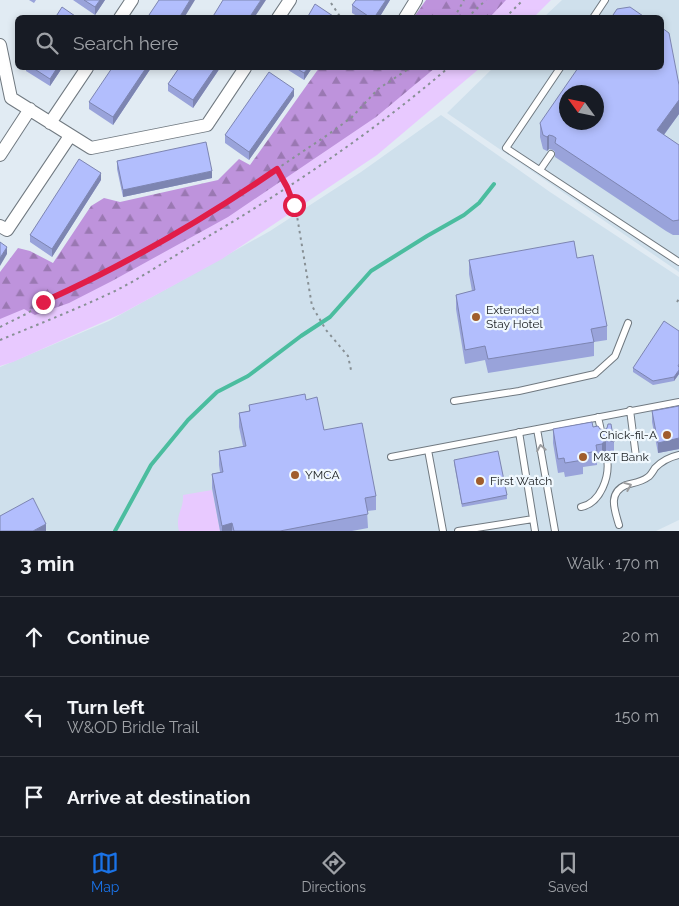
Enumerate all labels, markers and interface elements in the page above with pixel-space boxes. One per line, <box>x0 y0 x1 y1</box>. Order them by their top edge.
search box <box>15 15 664 70</box>
icon: search <box>33 29 61 57</box>
text: Search here <box>73 32 179 54</box>
north arrow <box>559 85 604 130</box>
route start <box>283 194 306 217</box>
route end <box>32 291 55 314</box>
place label: Extended Stay Hotel <box>486 303 544 331</box>
marker: Extended Stay Hotel <box>470 311 482 323</box>
place label: Chick-fil-A <box>599 428 657 442</box>
marker: Chick-fil-A <box>661 429 673 441</box>
one-way arrow <box>536 444 546 453</box>
place label: M&T Bank <box>593 450 649 464</box>
marker: M&T Bank <box>577 451 589 463</box>
place label: YMCA <box>305 468 340 482</box>
marker: YMCA <box>289 469 301 481</box>
place label: First Watch <box>490 474 552 488</box>
marker: First Watch <box>474 475 486 487</box>
one-way arrow <box>623 481 632 492</box>
text: 3 min <box>20 551 74 576</box>
text: Walk · 170 m <box>567 554 659 573</box>
icon: ahead <box>20 623 48 651</box>
text: Continue <box>67 626 150 648</box>
text: 20 m <box>622 627 659 646</box>
text: Turn left <box>67 696 144 718</box>
icon: left <box>20 703 48 731</box>
text: 150 m <box>615 707 659 726</box>
text: W&OD Bridle Trail <box>67 718 199 737</box>
icon: arrive <box>20 783 48 811</box>
text: Arrive at destination <box>67 786 251 808</box>
tab: Map <box>91 849 119 895</box>
tab: Directions <box>301 849 366 895</box>
tab: Saved <box>548 849 588 895</box>

